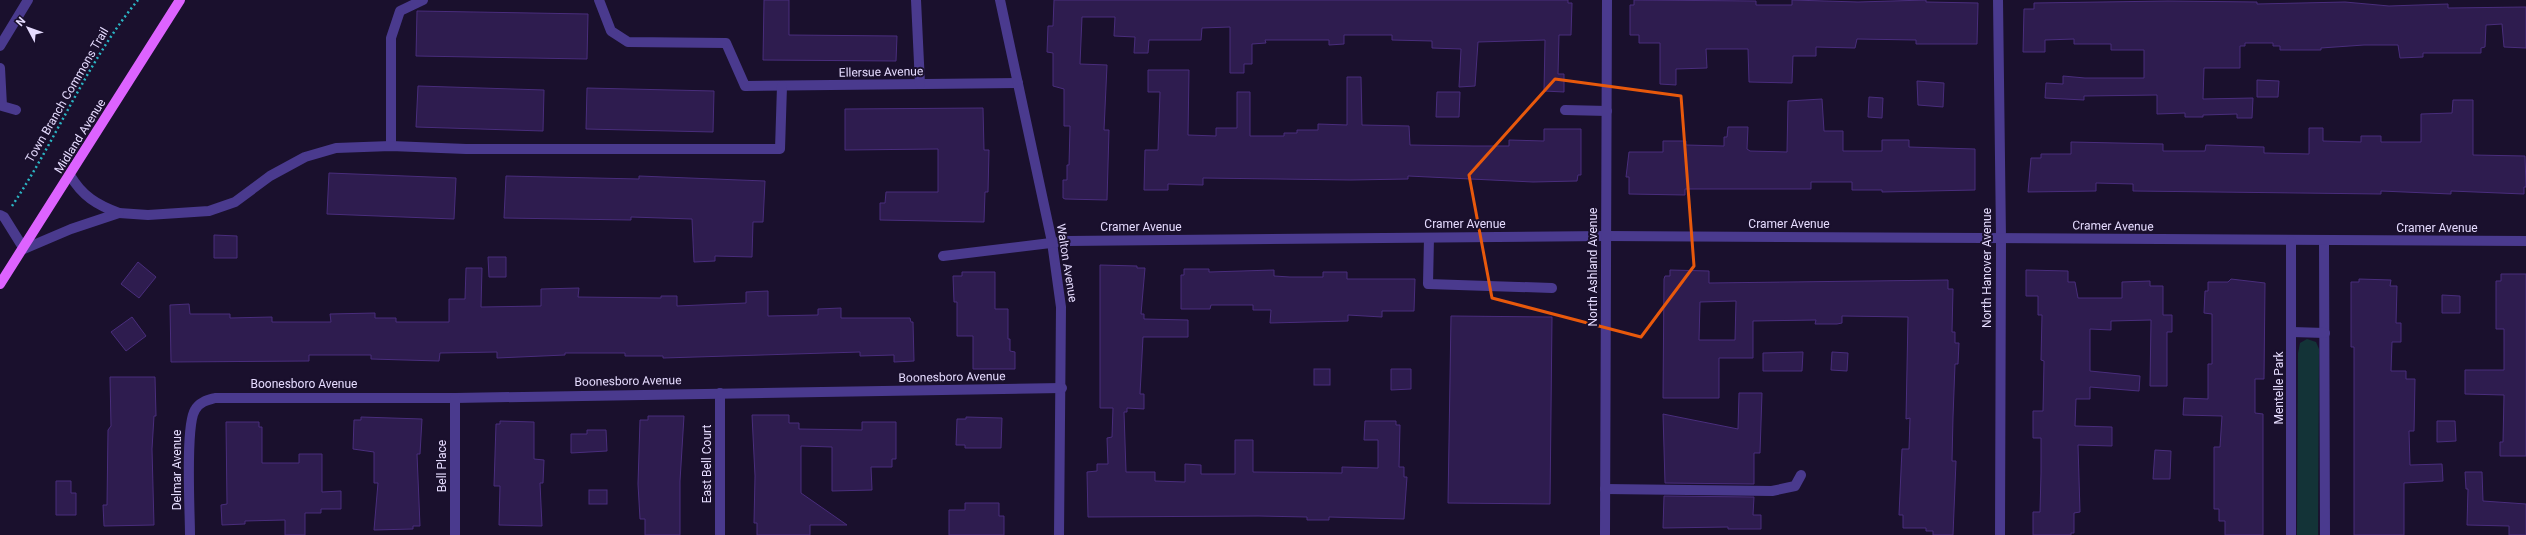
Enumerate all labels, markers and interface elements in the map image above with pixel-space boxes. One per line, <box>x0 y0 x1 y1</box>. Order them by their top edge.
north arrow <box>8 8 48 48</box>
text: N <box>13 14 28 29</box>
street label: Town Branch Commons Trail <box>23 25 111 165</box>
street label: Ellersue Avenue <box>839 64 923 80</box>
street label: Midland Avenue <box>51 96 109 176</box>
street label: North Ashland Avenue <box>1586 208 1600 326</box>
street label: North Hanover Avenue <box>1980 208 1994 328</box>
street label: Cramer Avenue <box>1424 217 1506 231</box>
street label: Cramer Avenue <box>1748 217 1830 231</box>
street label: Cramer Avenue <box>2072 218 2154 234</box>
street label: Cramer Avenue <box>1100 220 1182 234</box>
street label: Cramer Avenue <box>2396 221 2478 235</box>
street label: Walton Avenue <box>1054 223 1080 303</box>
street label: Mentelle Park <box>2272 351 2286 425</box>
street label: Boonesboro Avenue <box>898 369 1006 385</box>
street label: Boonesboro Avenue <box>574 373 682 389</box>
street label: Boonesboro Avenue <box>251 377 357 391</box>
street label: East Bell Court <box>700 425 714 503</box>
street label: Delmar Avenue <box>170 430 184 510</box>
street label: Bell Place <box>435 440 449 492</box>

